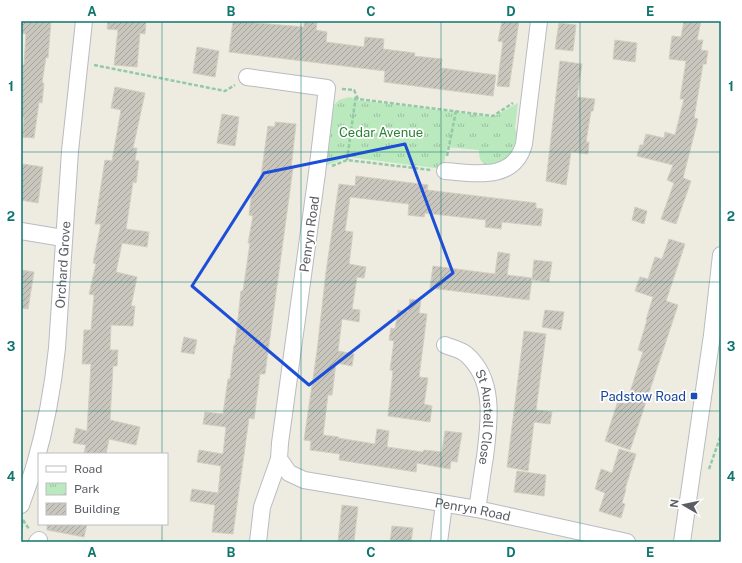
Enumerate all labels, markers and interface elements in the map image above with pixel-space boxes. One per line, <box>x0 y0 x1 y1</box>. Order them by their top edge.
text: A <box>87 4 97 19</box>
text: B <box>227 4 236 19</box>
text: C <box>366 4 376 19</box>
text: D <box>506 4 516 19</box>
text: E <box>646 4 654 19</box>
text: 1 <box>8 79 14 94</box>
text: 1 <box>728 79 734 94</box>
park label: Cedar Avenue <box>339 125 423 140</box>
street label: Penryn Road <box>297 195 322 273</box>
text: 2 <box>7 209 15 224</box>
text: 2 <box>727 209 735 224</box>
street label: Orchard Grove <box>53 221 73 309</box>
text: 3 <box>7 339 16 354</box>
text: 3 <box>727 339 736 354</box>
street label: St Austell Close <box>472 367 496 466</box>
place label: Padstow Road <box>600 389 686 404</box>
marker: Padstow Road <box>689 391 699 401</box>
legend <box>38 453 168 525</box>
text: Road <box>74 462 102 476</box>
text: 4 <box>7 469 16 484</box>
text: 4 <box>727 469 736 484</box>
text: Park <box>74 482 100 496</box>
north arrow <box>664 485 704 525</box>
street label: Penryn Road <box>434 495 512 524</box>
text: N <box>668 498 681 509</box>
text: Building <box>74 502 120 516</box>
text: A <box>87 545 97 560</box>
text: B <box>227 545 236 560</box>
text: C <box>366 545 376 560</box>
text: D <box>506 545 516 560</box>
text: E <box>646 545 654 560</box>

